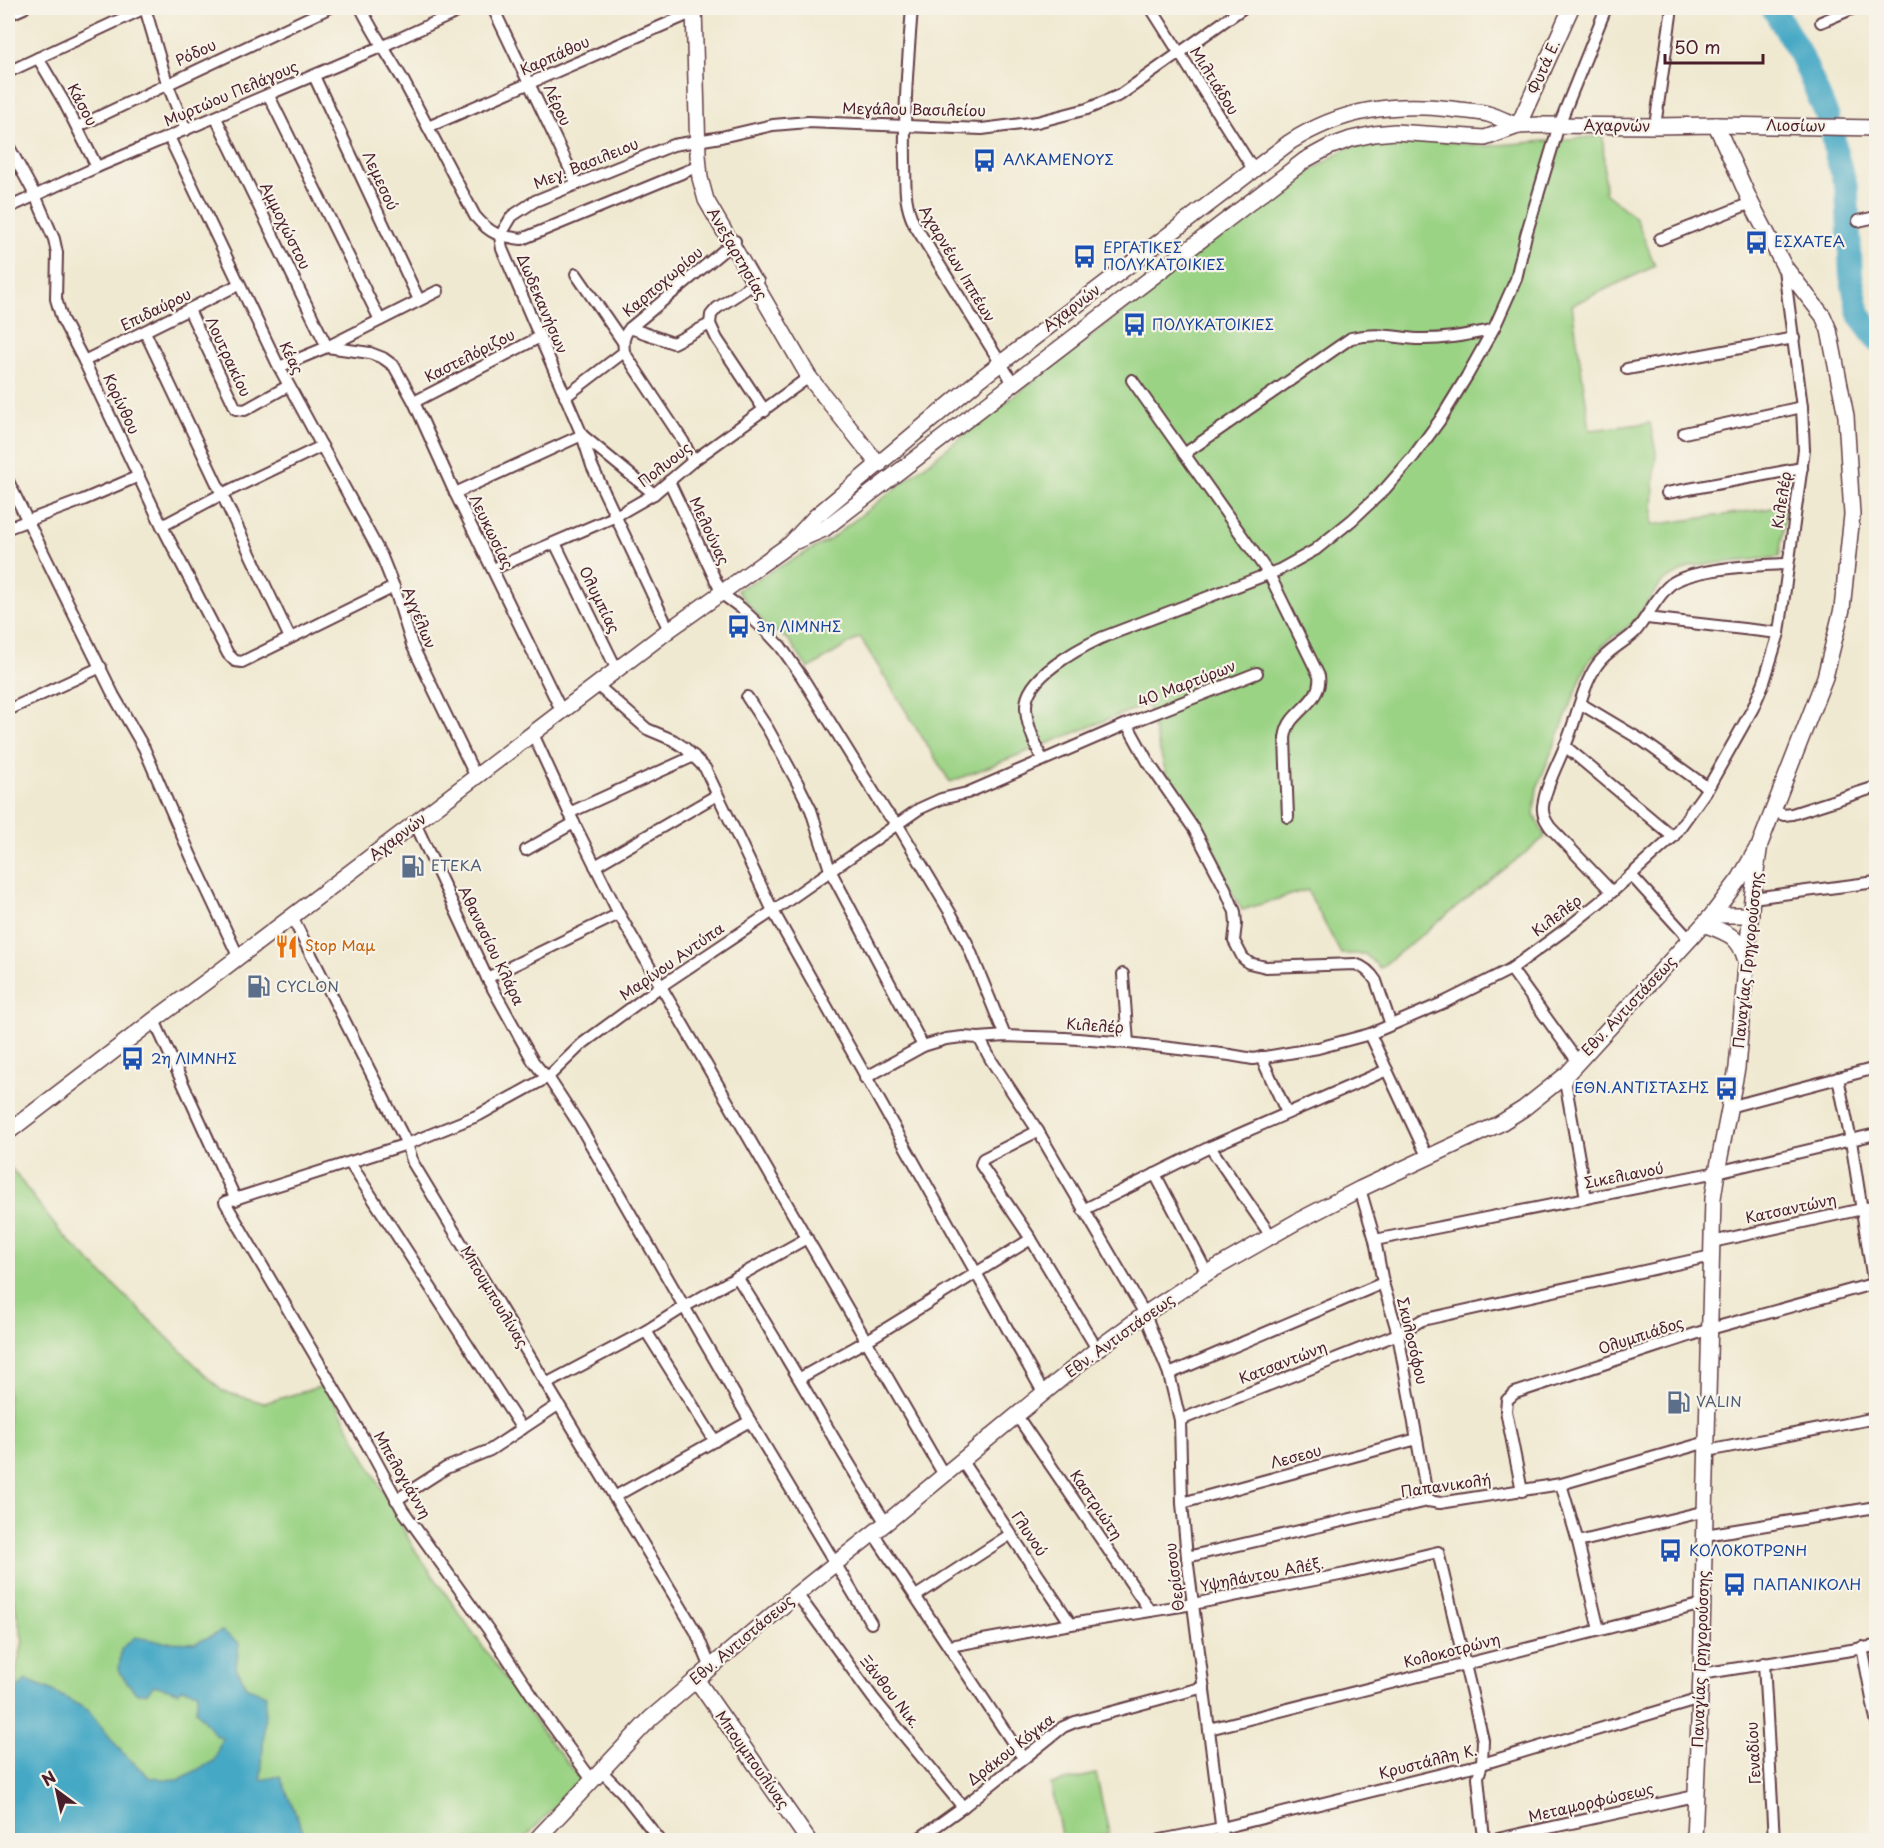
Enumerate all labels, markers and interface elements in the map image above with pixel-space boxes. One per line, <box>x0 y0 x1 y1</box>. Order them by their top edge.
scale bar <box>1665 27 1762 65</box>
street label: Καρπάθου <box>516 29 593 80</box>
street label: Ρόδου <box>171 32 220 71</box>
text: 50 m <box>1674 33 1721 60</box>
street label: Φυτά Ε. <box>1520 35 1565 97</box>
street label: Μιλτιάδου <box>1185 41 1245 119</box>
street label: Μυρτώου Πελάγους <box>160 54 301 131</box>
street label: Κάσου <box>63 79 104 130</box>
street label: Λέρου <box>539 80 578 129</box>
street label: Μεγάλου Βασιλείου <box>842 96 986 121</box>
street label: Αχαρνών <box>1583 112 1651 137</box>
street label: Λιοσίων <box>1766 112 1826 137</box>
street label: Μεγ. Βασιλειου <box>529 131 641 194</box>
street label: Λεμεσού <box>358 147 405 214</box>
bus stop icon: ΑΛΚΑΜΕΝΟΥΣ <box>972 147 998 173</box>
place label: ΑΛΚΑΜΕΝΟΥΣ <box>1003 147 1114 170</box>
street label: Αμμοχώστου <box>255 178 317 273</box>
street label: Αχαρνέων Ιππέων <box>914 200 1002 326</box>
street label: Ανεξαρτησίας <box>702 203 774 304</box>
bus stop icon: ΕΣΧΑΤΕΑ <box>1743 229 1769 255</box>
place label: ΕΣΧΑΤΕΑ <box>1774 229 1845 252</box>
place label: ΕΡΓΑΤΙΚΕΣ ΠΟΛΥΚΑΤΟΙΚΙΕΣ <box>1103 235 1225 275</box>
street label: Καρποχωρίου <box>617 240 707 322</box>
bus stop icon: ΕΡΓΑΤΙΚΕΣ ΠΟΛΥΚΑΤΟΙΚΙΕΣ <box>1072 244 1098 270</box>
street label: Δωδεκανήσων <box>512 250 575 357</box>
street label: Αχαρνών <box>1037 277 1105 336</box>
street label: Επιδαύρου <box>116 282 195 336</box>
street label: Λουτρακίου <box>201 312 258 400</box>
bus stop icon: ΠΟΛΥΚΑΤΟΙΚΙΕΣ <box>1121 312 1147 338</box>
place label: ΠΟΛΥΚΑΤΟΙΚΙΕΣ <box>1152 312 1274 335</box>
street label: Καστελόριζου <box>420 322 518 387</box>
street label: Κέας <box>274 337 310 378</box>
street label: Κορίνθου <box>98 369 146 438</box>
street label: Πολυους <box>633 435 696 492</box>
street label: Κιλελέρ <box>1765 469 1796 530</box>
street label: Λευκωσίας <box>464 490 520 573</box>
street label: Μελούνας <box>684 492 736 569</box>
street label: Ολυμπίας <box>574 562 627 637</box>
street label: Αγγέλων <box>398 583 443 652</box>
bus stop icon: 3η ΛΙΜΝΗΣ <box>725 614 751 640</box>
place label: 3η ΛΙΜΝΗΣ <box>756 614 841 637</box>
street label: 40 Μαρτύρων <box>1134 653 1239 712</box>
street label: Αχαρνών <box>363 806 431 865</box>
fuel station icon: ΕΤΕΚΑ <box>400 853 426 879</box>
place label: ΕΤΕΚΑ <box>431 853 482 876</box>
street label: Παναγίας Γρηγορούσσης <box>1726 870 1767 1049</box>
street label: Αθανασίου Κλάρα <box>453 882 531 1009</box>
street label: Κιλελέρ <box>1526 888 1586 941</box>
street label: Μαρίνου Αντύπα <box>614 916 728 1005</box>
restaurant icon: Stop Μαμ <box>274 933 300 959</box>
place label: Stop Μαμ <box>305 933 376 956</box>
street label: Εθν. Αντιστάσεως <box>1575 949 1681 1060</box>
fuel station icon: CYCLON <box>245 974 271 1000</box>
place label: CYCLON <box>276 974 339 997</box>
street label: Κιλελέρ <box>1066 1011 1125 1038</box>
bus stop icon: 2η ΛΙΜΝΗΣ <box>120 1046 146 1072</box>
place label: 2η ΛΙΜΝΗΣ <box>151 1046 237 1069</box>
place label: ΕΘΝ.ΑΝΤΙΣΤΑΣΗΣ <box>1574 1075 1709 1098</box>
bus stop icon: ΕΘΝ.ΑΝΤΙΣΤΑΣΗΣ <box>1714 1075 1740 1101</box>
street label: Σικελιανού <box>1582 1156 1665 1194</box>
street label: Κατσαντώνη <box>1743 1187 1838 1228</box>
street label: Μπουμπουλίνας <box>456 1241 535 1352</box>
street label: Εθν. Αντιστάσεως <box>1060 1287 1179 1382</box>
street label: Σκυλοσόφου <box>1392 1295 1435 1387</box>
street label: Ολυμπιάδος <box>1595 1310 1686 1359</box>
street label: Κατσαντώνη <box>1235 1334 1330 1389</box>
fuel station icon: VALIN <box>1665 1389 1691 1415</box>
place label: VALIN <box>1696 1389 1742 1412</box>
street label: Μπελογιάννη <box>369 1426 438 1522</box>
street label: Λεσεου <box>1267 1438 1324 1473</box>
street label: Καστριώτη <box>1065 1465 1129 1544</box>
street label: Παπανικολή <box>1399 1467 1492 1502</box>
street label: Γλυνού <box>1007 1506 1054 1560</box>
bus stop icon: ΚΟΛΟΚΟΤΡΩΝΗ <box>1658 1538 1684 1564</box>
place label: ΚΟΛΟΚΟΤΡΩΝΗ <box>1689 1538 1807 1561</box>
street label: Θερίσσου <box>1158 1542 1189 1613</box>
street label: Υψηλάντου Αλέξ. <box>1198 1550 1326 1597</box>
street label: Παναγίας Γρηγορούσσης <box>1685 1570 1714 1748</box>
bus stop icon: ΠΑΠΑΝΙΚΟΛΗ <box>1722 1572 1748 1598</box>
place label: ΠΑΠΑΝΙΚΟΛΗ <box>1753 1572 1861 1595</box>
street label: Εθν. Αντιστάσεως <box>684 1588 799 1690</box>
street label: Κολοκοτρώνη <box>1401 1626 1502 1673</box>
street label: Ξάνθου Νικ. <box>855 1650 927 1733</box>
street label: Μπουμπουλίνας <box>711 1705 796 1813</box>
street label: Δράκου Κόγκα <box>962 1707 1059 1790</box>
street label: Γεναδίου <box>1739 1721 1766 1785</box>
street label: Κρυστάλλη Κ. <box>1376 1737 1479 1784</box>
north arrow <box>27 1761 87 1821</box>
text: N <box>36 1764 60 1791</box>
street label: Μεταμορφώσεως <box>1526 1776 1656 1827</box>

